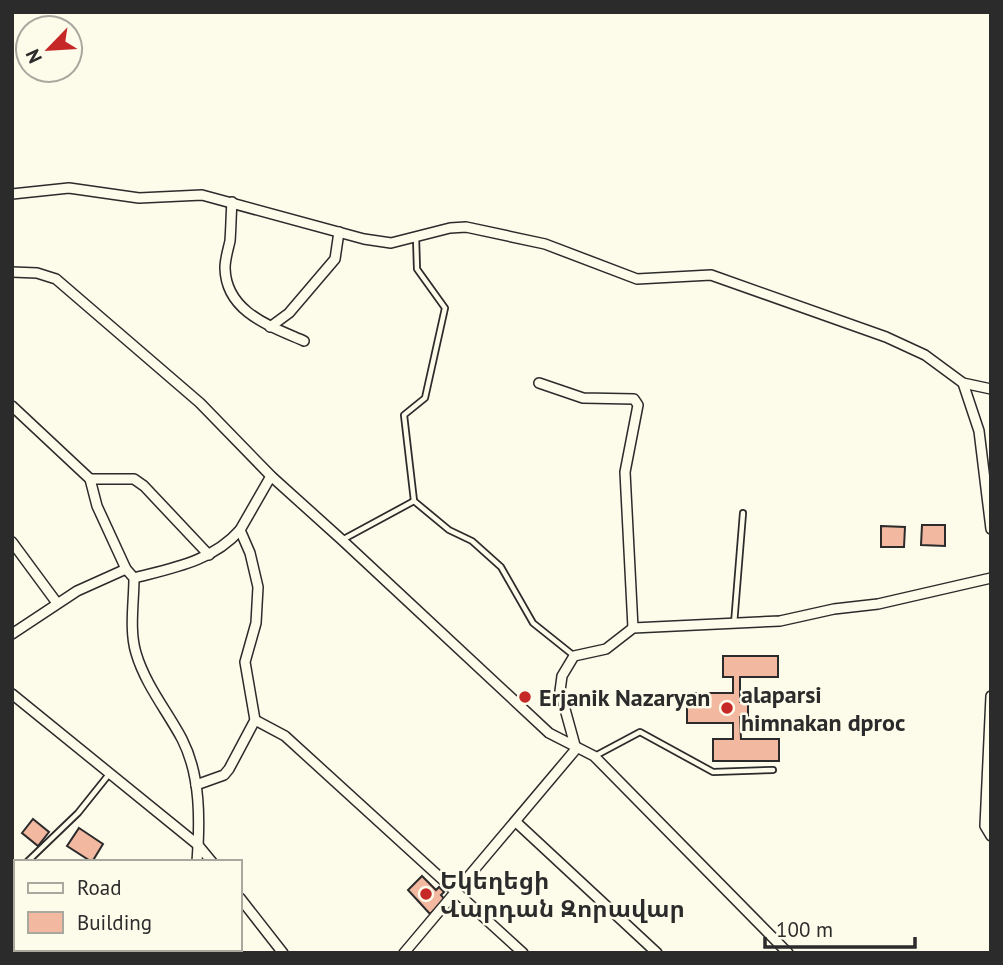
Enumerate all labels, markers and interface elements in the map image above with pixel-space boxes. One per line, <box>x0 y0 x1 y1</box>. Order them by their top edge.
north arrow <box>14 14 84 84</box>
text: N <box>20 45 47 67</box>
place label: alaparsi himnakan dproc <box>741 679 905 738</box>
place label: Erjanik Nazaryan <box>539 682 710 713</box>
marker: Erjanik Nazaryan <box>517 689 533 705</box>
marker: alaparsi himnakan dproc <box>719 700 735 716</box>
legend <box>14 860 242 951</box>
place label: Եկեղեցի Վարդան Զորավար <box>440 865 685 924</box>
text: Road <box>77 874 121 901</box>
marker: Եկեղեցի Վարդան Զորավար <box>418 886 434 902</box>
scale bar <box>765 906 916 950</box>
text: Building <box>77 909 152 936</box>
text: 100 m <box>776 916 833 943</box>

